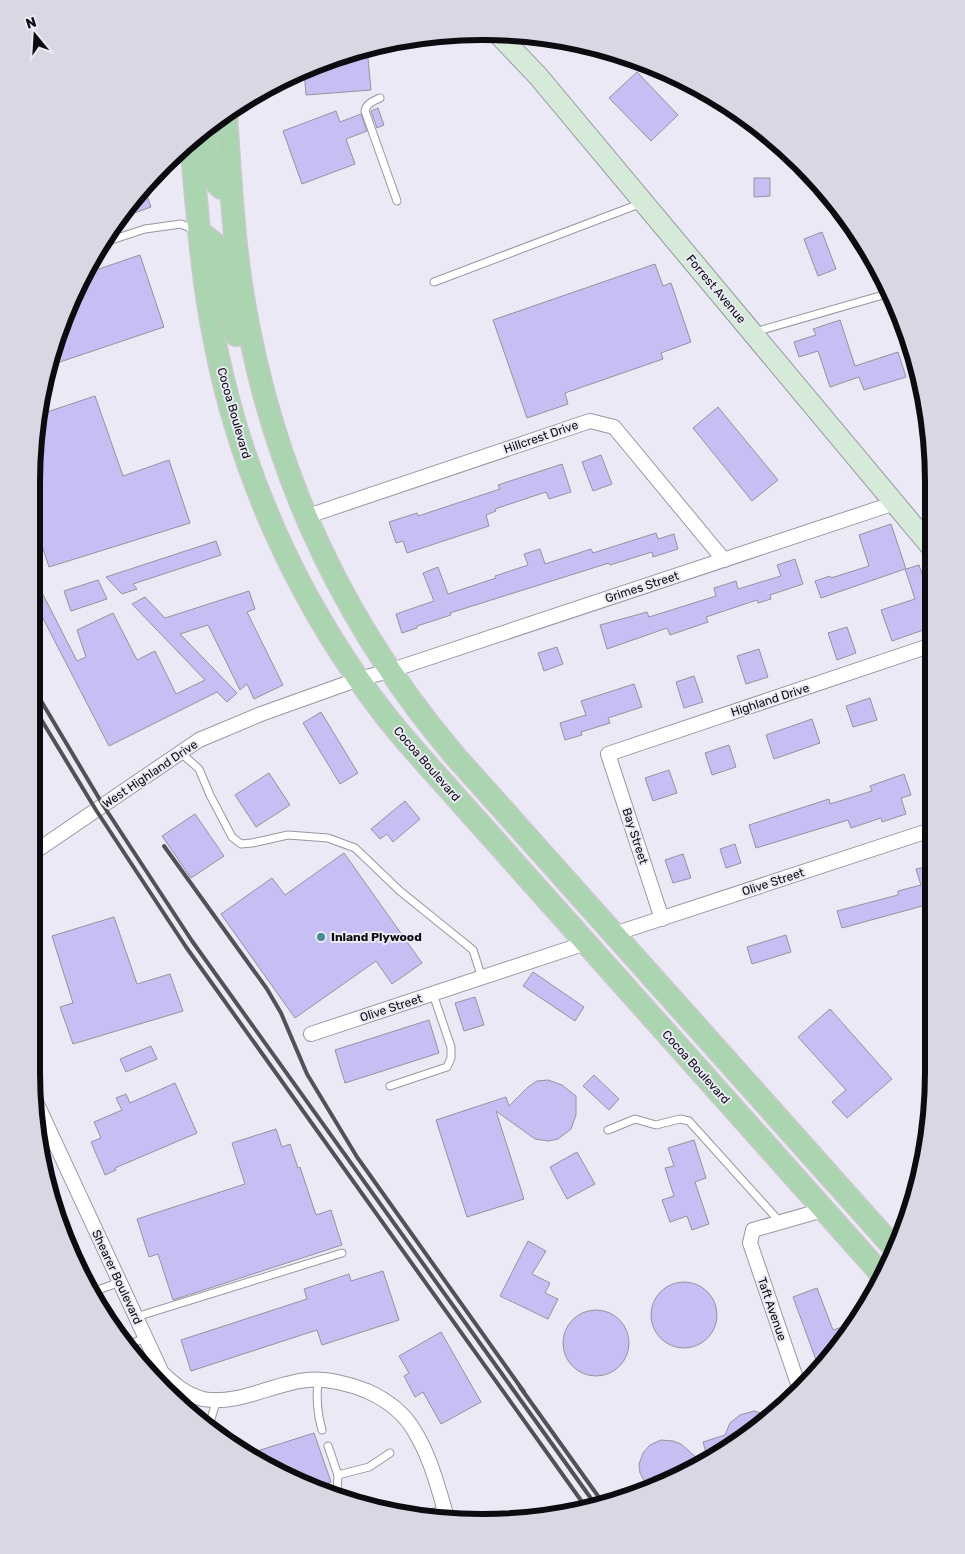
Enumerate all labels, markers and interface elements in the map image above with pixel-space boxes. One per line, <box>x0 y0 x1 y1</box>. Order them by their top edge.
north arrow <box>10 10 60 60</box>
text: N <box>24 13 39 33</box>
street label: Forrest Avenue <box>683 252 749 326</box>
street label: Cocoa Boulevard <box>214 366 254 460</box>
street label: Hillcrest Drive <box>502 418 580 456</box>
street label: Grimes Street <box>603 568 681 606</box>
street label: Highland Drive <box>729 681 811 719</box>
street label: Cocoa Boulevard <box>391 724 463 804</box>
street label: West Highland Drive <box>100 737 200 811</box>
street label: Bay Street <box>619 806 651 866</box>
street label: Olive Street <box>740 865 806 899</box>
place label: Inland Plywood <box>331 930 422 944</box>
marker: Inland Plywood <box>315 931 327 943</box>
street label: Olive Street <box>358 991 424 1025</box>
street label: Cocoa Boulevard <box>659 1027 733 1107</box>
street label: Shearer Boulevard <box>89 1228 145 1326</box>
street label: Taft Avenue <box>755 1275 790 1343</box>

